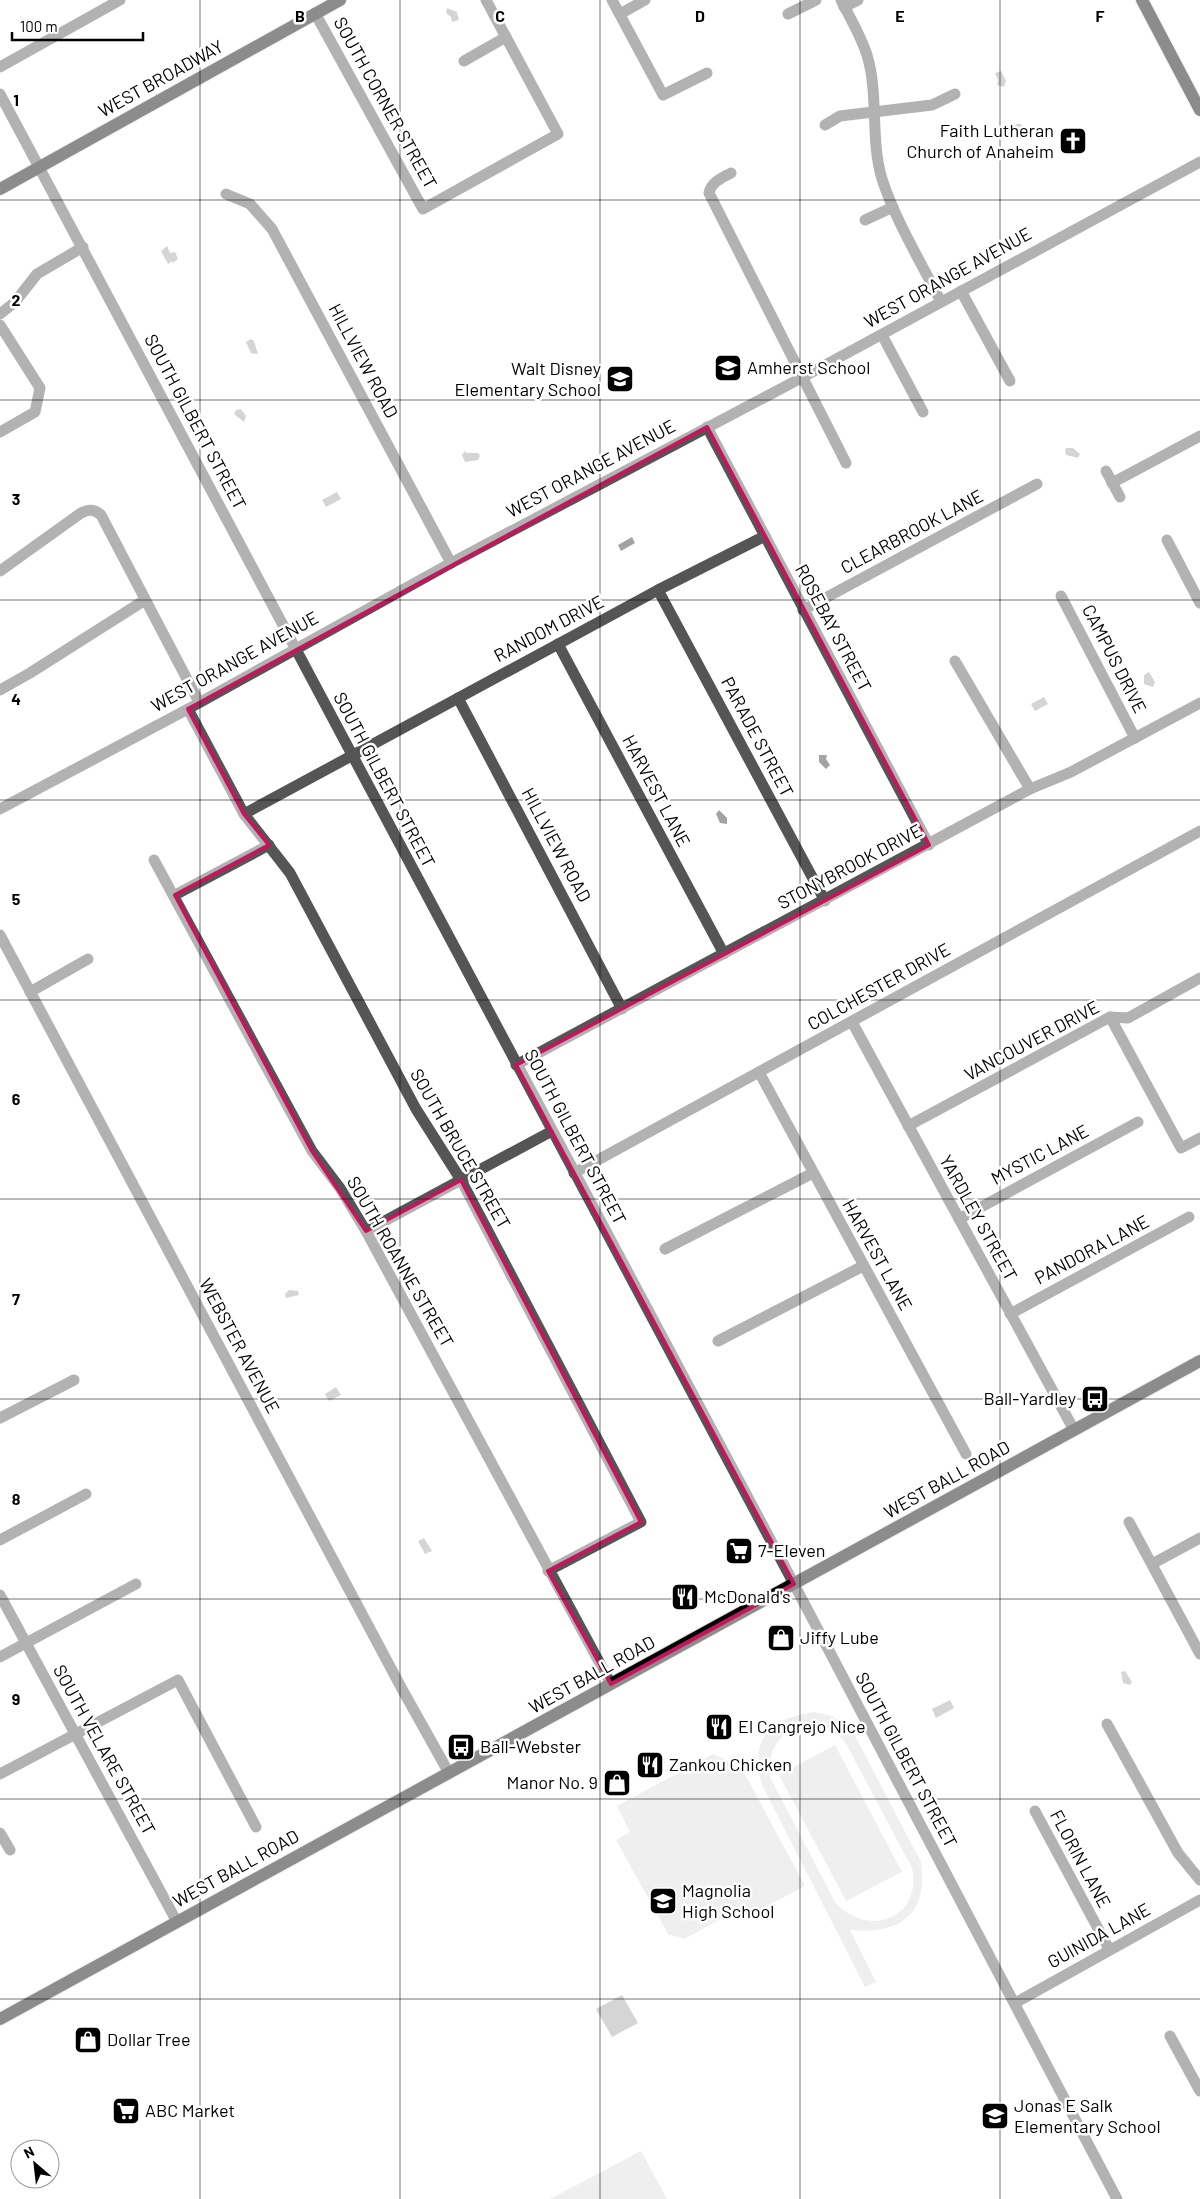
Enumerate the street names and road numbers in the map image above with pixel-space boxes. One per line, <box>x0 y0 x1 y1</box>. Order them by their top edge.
street label: SOUTH CORNER STREET <box>329 13 442 192</box>
street label: WEST BROADWAY <box>94 35 227 122</box>
street label: WEST ORANGE AVENUE <box>860 222 1035 332</box>
street label: HILLVIEW ROAD <box>324 300 403 421</box>
street label: SOUTH GILBERT STREET <box>140 330 251 513</box>
street label: WEST ORANGE AVENUE <box>502 414 679 522</box>
street label: CLEARBROOK LANE <box>837 484 986 578</box>
street label: ROSEBAY STREET <box>791 560 877 695</box>
street label: RANDOM DRIVE <box>490 590 607 666</box>
street label: CAMPUS DRIVE <box>1078 600 1152 717</box>
street label: WEST ORANGE AVENUE <box>147 606 322 716</box>
street label: PARADE STREET <box>717 673 799 800</box>
street label: SOUTH GILBERT STREET <box>329 688 440 871</box>
street label: HARVEST LANE <box>618 731 696 850</box>
street label: HILLVIEW ROAD <box>517 784 596 905</box>
street label: STONYBROOK DRIVE <box>774 819 925 913</box>
street label: COLCHESTER DRIVE <box>803 938 954 1034</box>
street label: VANCOUVER DRIVE <box>960 995 1103 1085</box>
street label: SOUTH GILBERT STREET <box>520 1045 631 1228</box>
street label: SOUTH BRUCE STREET <box>406 1064 516 1233</box>
street label: MYSTIC LANE <box>987 1119 1092 1189</box>
street label: YARDLEY STREET <box>935 1151 1022 1284</box>
street label: SOUTH ROANNE STREET <box>343 1172 459 1351</box>
street label: HARVEST LANE <box>838 1195 917 1314</box>
street label: PANDORA LANE <box>1031 1210 1152 1288</box>
street label: WEBSTER AVENUE <box>195 1274 285 1417</box>
street label: WEST BALL ROAD <box>880 1435 1013 1523</box>
street label: WEST BALL ROAD <box>525 1630 658 1718</box>
street label: SOUTH VELARE STREET <box>49 1661 161 1838</box>
street label: SOUTH GILBERT STREET <box>851 1668 962 1851</box>
street label: FLORIN LANE <box>1046 1806 1116 1911</box>
street label: WEST BALL ROAD <box>169 1824 302 1912</box>
street label: GUINIDA LANE <box>1043 1898 1154 1972</box>

